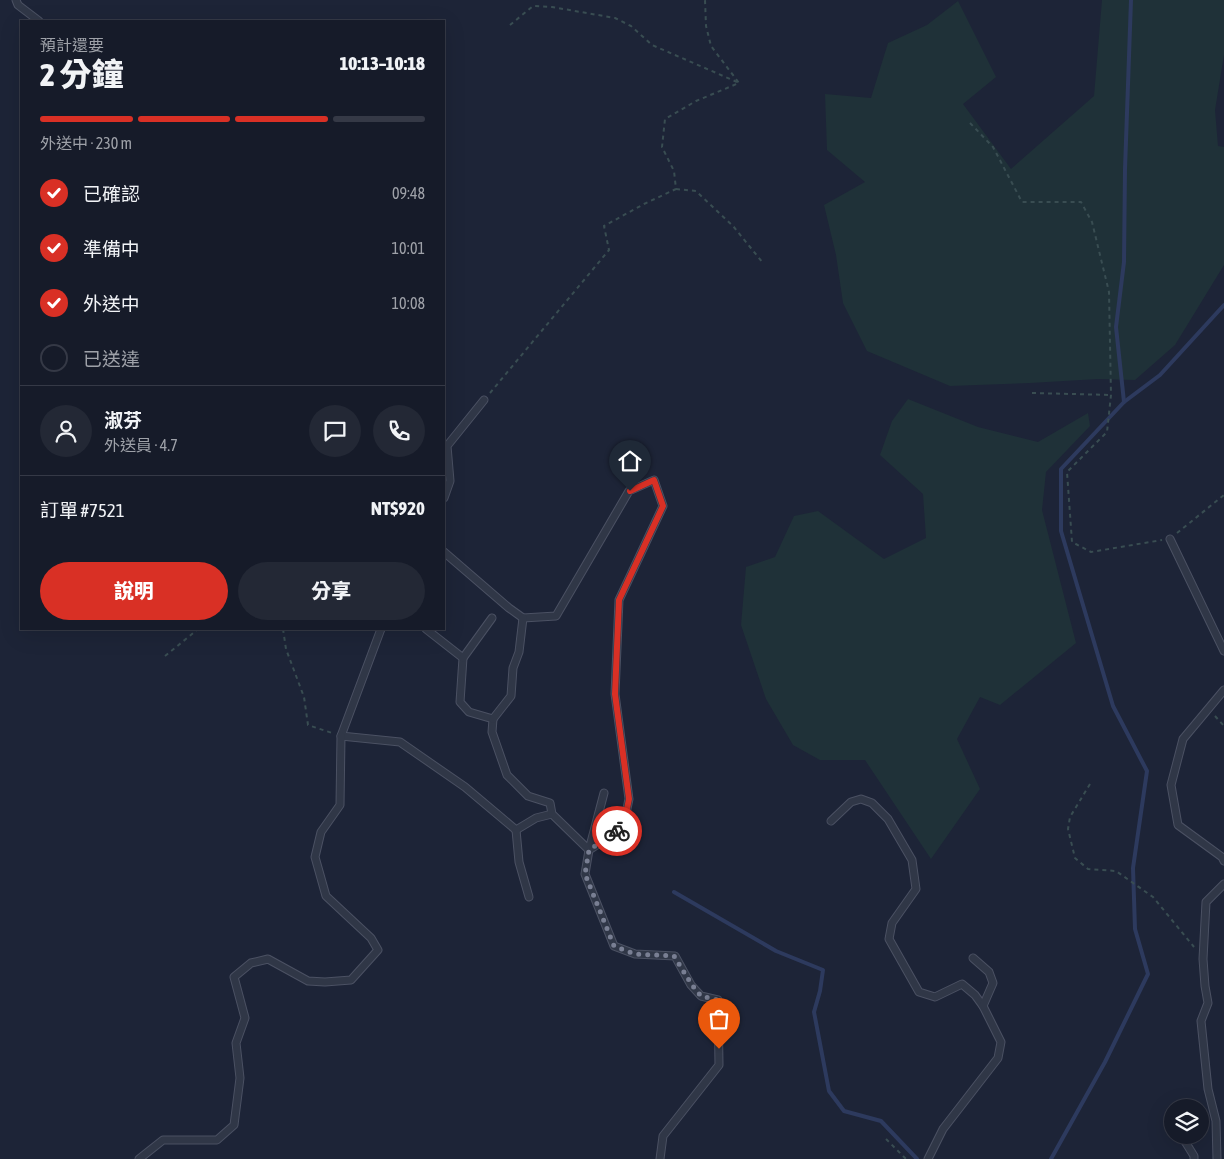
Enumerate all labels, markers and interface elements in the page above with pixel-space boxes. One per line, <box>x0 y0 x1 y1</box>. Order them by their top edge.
text: 預計還要 <box>40 36 104 54</box>
text: 10:13–10:18 <box>339 52 425 74</box>
text: 2 分鐘 <box>40 56 123 93</box>
text: 外送中 · 230 m <box>40 134 132 152</box>
icon: check <box>40 179 68 207</box>
text: 已確認 <box>83 183 140 205</box>
text: 09:48 <box>392 184 425 202</box>
icon: check <box>40 234 68 262</box>
text: 準備中 <box>83 238 140 260</box>
text: 10:01 <box>391 239 425 257</box>
icon: check <box>40 289 68 317</box>
text: 外送中 <box>83 293 140 315</box>
text: 10:08 <box>391 294 425 312</box>
text: 已送達 <box>83 348 140 370</box>
button: person <box>40 405 92 457</box>
button: chat <box>309 405 361 457</box>
button: phone <box>373 405 425 457</box>
text: 淑芬 <box>104 409 142 431</box>
text: 外送員 · 4.7 <box>104 436 178 454</box>
pin <box>609 440 651 491</box>
icon: home <box>616 447 644 475</box>
text: NT$920 <box>371 497 425 519</box>
text: 訂單 #7521 <box>40 499 125 521</box>
button: 說明 <box>40 562 228 620</box>
button: 分享 <box>238 562 425 620</box>
courier <box>592 806 642 856</box>
icon: bike <box>603 817 631 845</box>
pin <box>698 998 740 1049</box>
icon: bag <box>705 1005 733 1033</box>
map controls <box>1164 1099 1209 1144</box>
button: layers <box>1164 1099 1209 1144</box>

